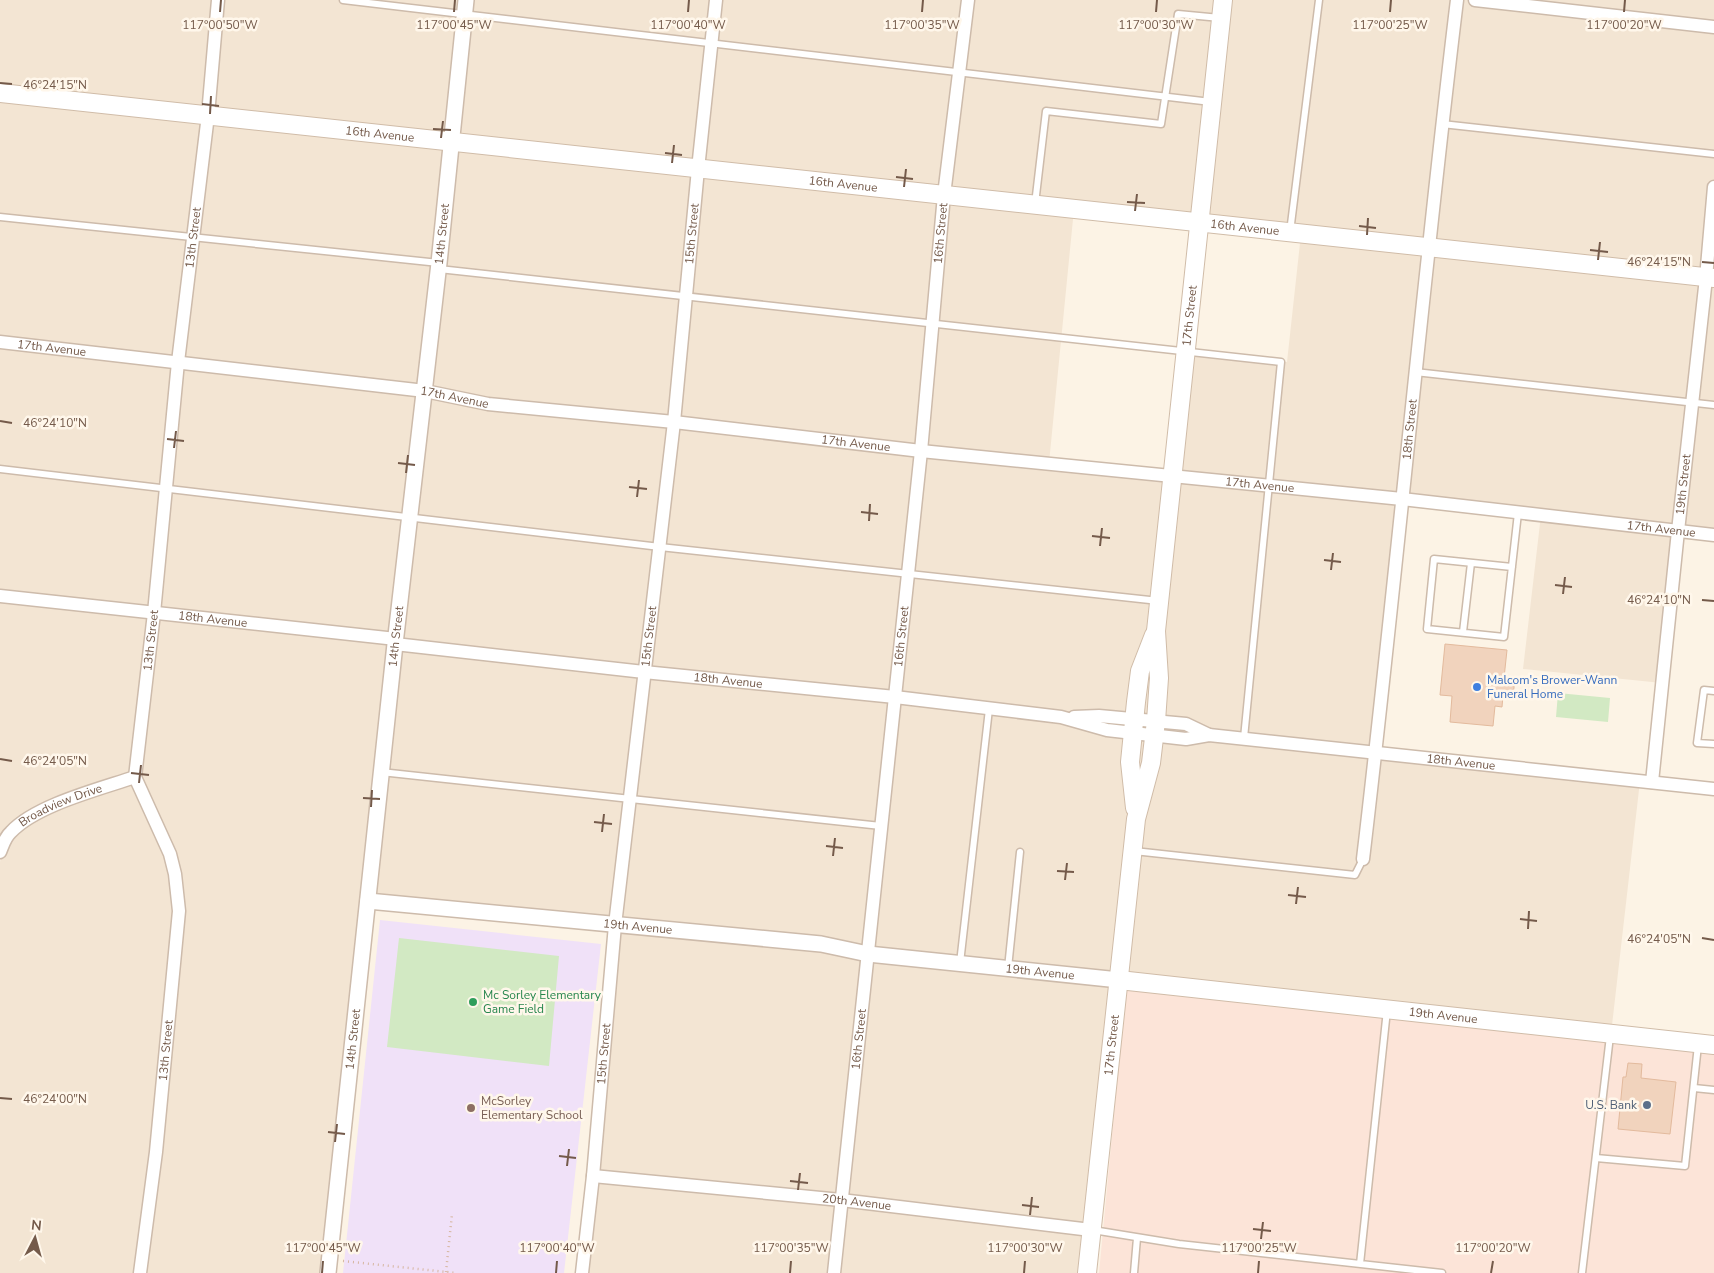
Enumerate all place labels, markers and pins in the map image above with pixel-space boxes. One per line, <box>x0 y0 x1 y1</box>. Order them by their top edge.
place label: Malcom's Brower-Wann Funeral Home <box>1487 672 1617 702</box>
marker: Malcom's Brower-Wann Funeral Home <box>1471 681 1483 693</box>
place label: Mc Sorley Elementary Game Field <box>483 987 602 1017</box>
marker: Mc Sorley Elementary Game Field <box>467 996 479 1008</box>
place label: McSorley Elementary School <box>481 1093 583 1123</box>
place label: U.S. Bank <box>1585 1097 1638 1113</box>
marker: U.S. Bank <box>1641 1099 1653 1111</box>
marker: McSorley Elementary School <box>465 1102 477 1114</box>

